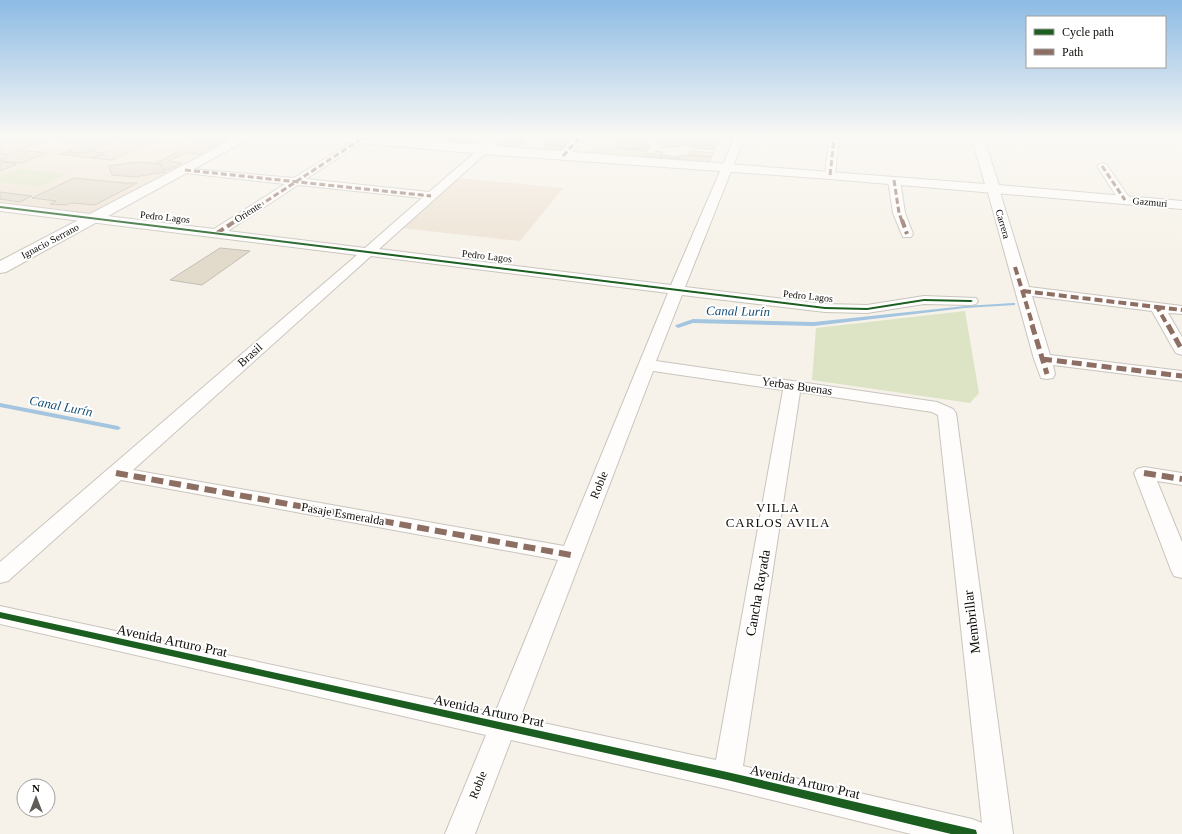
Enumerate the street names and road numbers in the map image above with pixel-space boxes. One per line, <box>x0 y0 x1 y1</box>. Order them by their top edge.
street label: Gazmuri <box>1132 195 1168 209</box>
street label: Oriente <box>232 199 264 225</box>
street label: Carrera <box>994 208 1013 240</box>
street label: Pedro Lagos <box>139 209 191 225</box>
street label: Ignacio Serrano <box>19 221 81 261</box>
street label: Pedro Lagos <box>461 247 513 265</box>
street label: Pedro Lagos <box>782 288 834 304</box>
street label: Brasil <box>235 340 266 370</box>
street label: Yerbas Buenas <box>761 374 834 398</box>
street label: Roble <box>587 469 611 501</box>
street label: Pasaje Esmeralda <box>300 500 386 528</box>
street label: Cancha Rayada <box>743 548 773 637</box>
street label: Membrillar <box>961 589 983 655</box>
street label: Avenida Arturo Prat <box>115 622 229 660</box>
street label: Avenida Arturo Prat <box>432 692 546 730</box>
street label: Avenida Arturo Prat <box>749 762 862 802</box>
street label: Roble <box>466 769 490 801</box>

